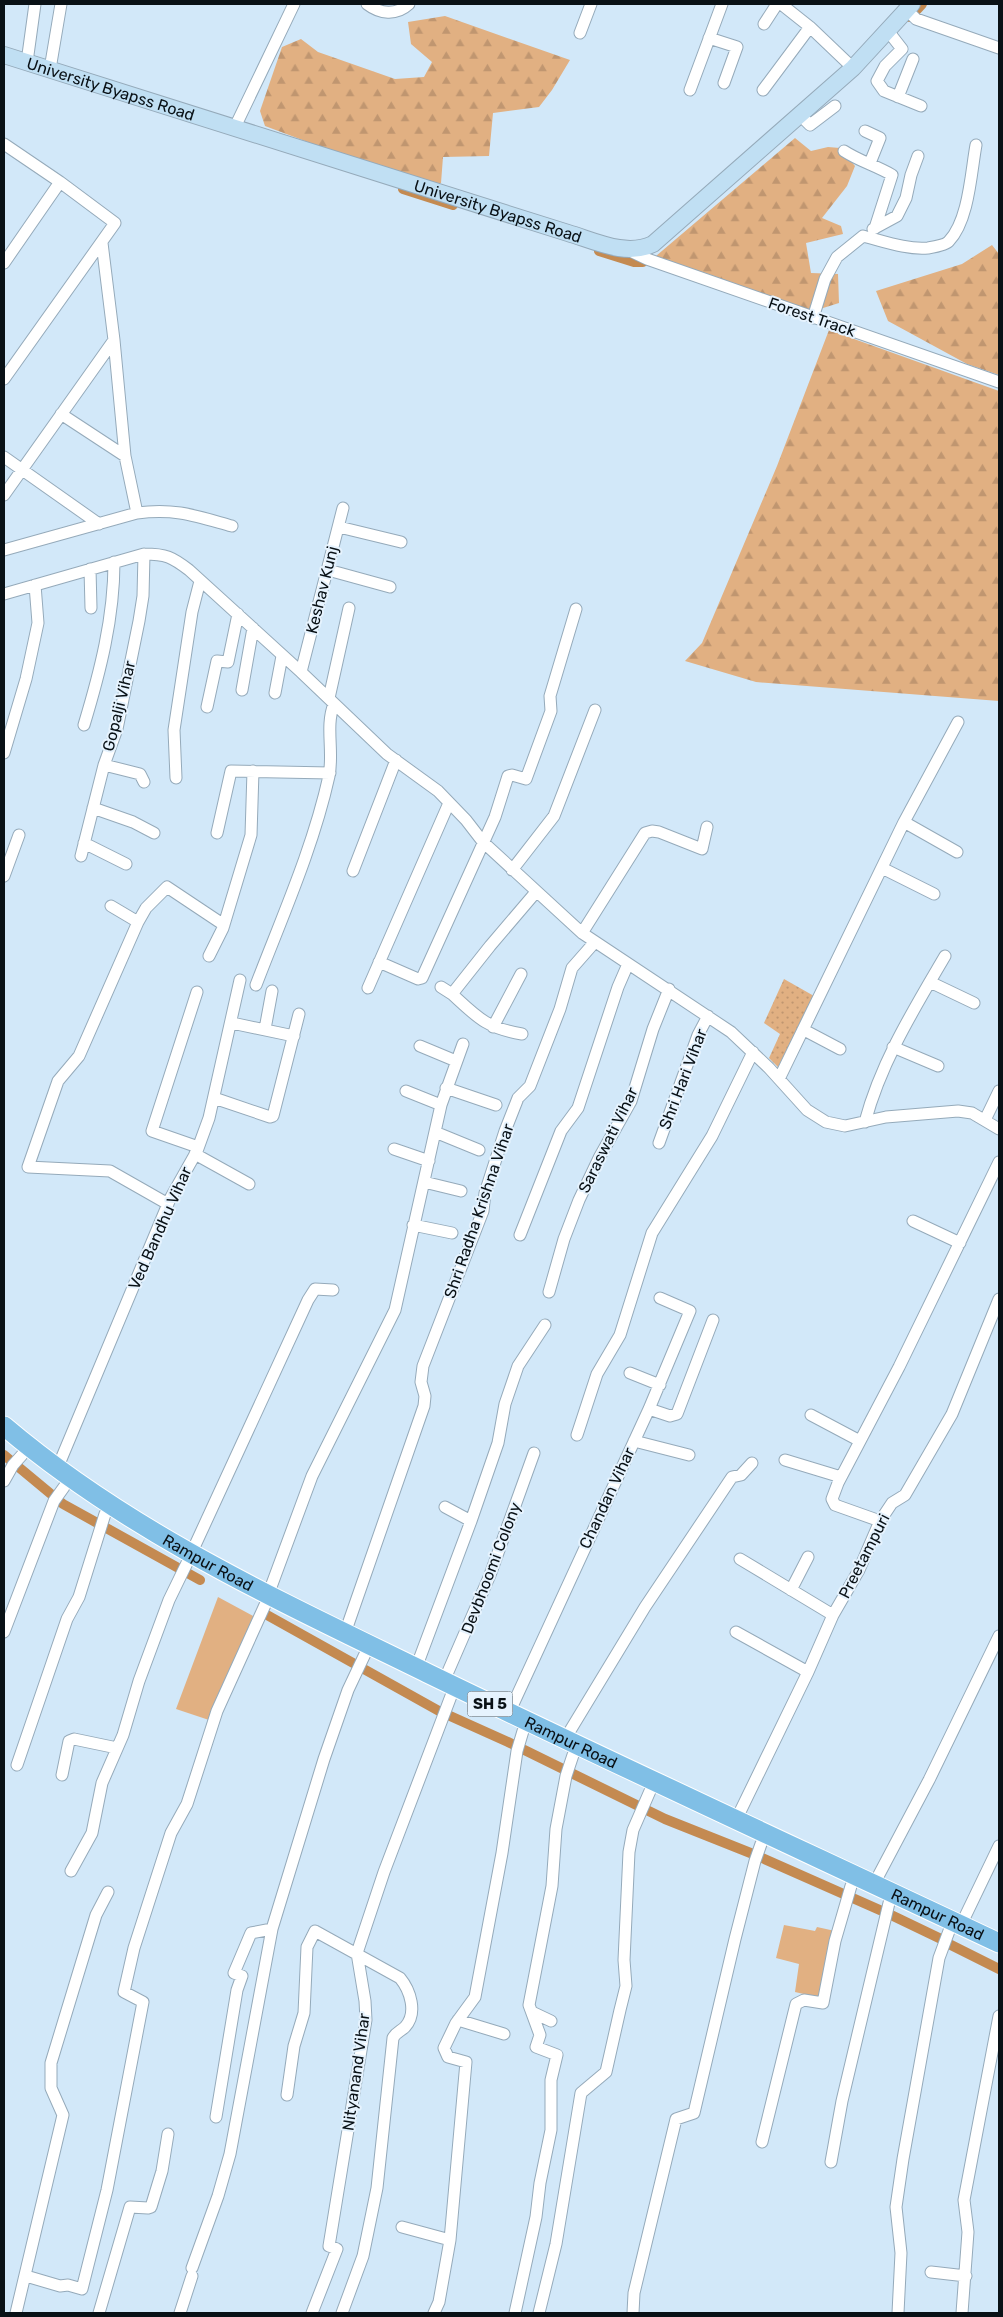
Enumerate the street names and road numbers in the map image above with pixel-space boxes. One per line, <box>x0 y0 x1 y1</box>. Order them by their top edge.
street label: University Byapss Road <box>25 53 197 124</box>
street label: University Byapss Road <box>412 176 584 246</box>
street label: Forest Track <box>766 293 859 341</box>
street label: Keshav Kunj <box>302 544 342 636</box>
street label: Gopalji Vihar <box>99 659 139 753</box>
street label: Shri Hari Vihar <box>655 1026 711 1132</box>
street label: Saraswati Vihar <box>574 1084 642 1196</box>
street label: Shri Radha Krishna Vihar <box>440 1121 518 1301</box>
street label: Ved Bandhu Vihar <box>124 1164 196 1292</box>
street label: Chandan Vihar <box>575 1444 639 1552</box>
street label: Devbhoomi Colony <box>457 1499 525 1636</box>
street label: Preetampuri <box>835 1510 893 1602</box>
street label: Rampur Road <box>160 1530 257 1595</box>
road number: SH 5 <box>468 1692 512 1716</box>
street label: Rampur Road <box>522 1712 621 1772</box>
street label: Rampur Road <box>888 1884 987 1944</box>
street label: Nityanand Vihar <box>338 2012 374 2132</box>

